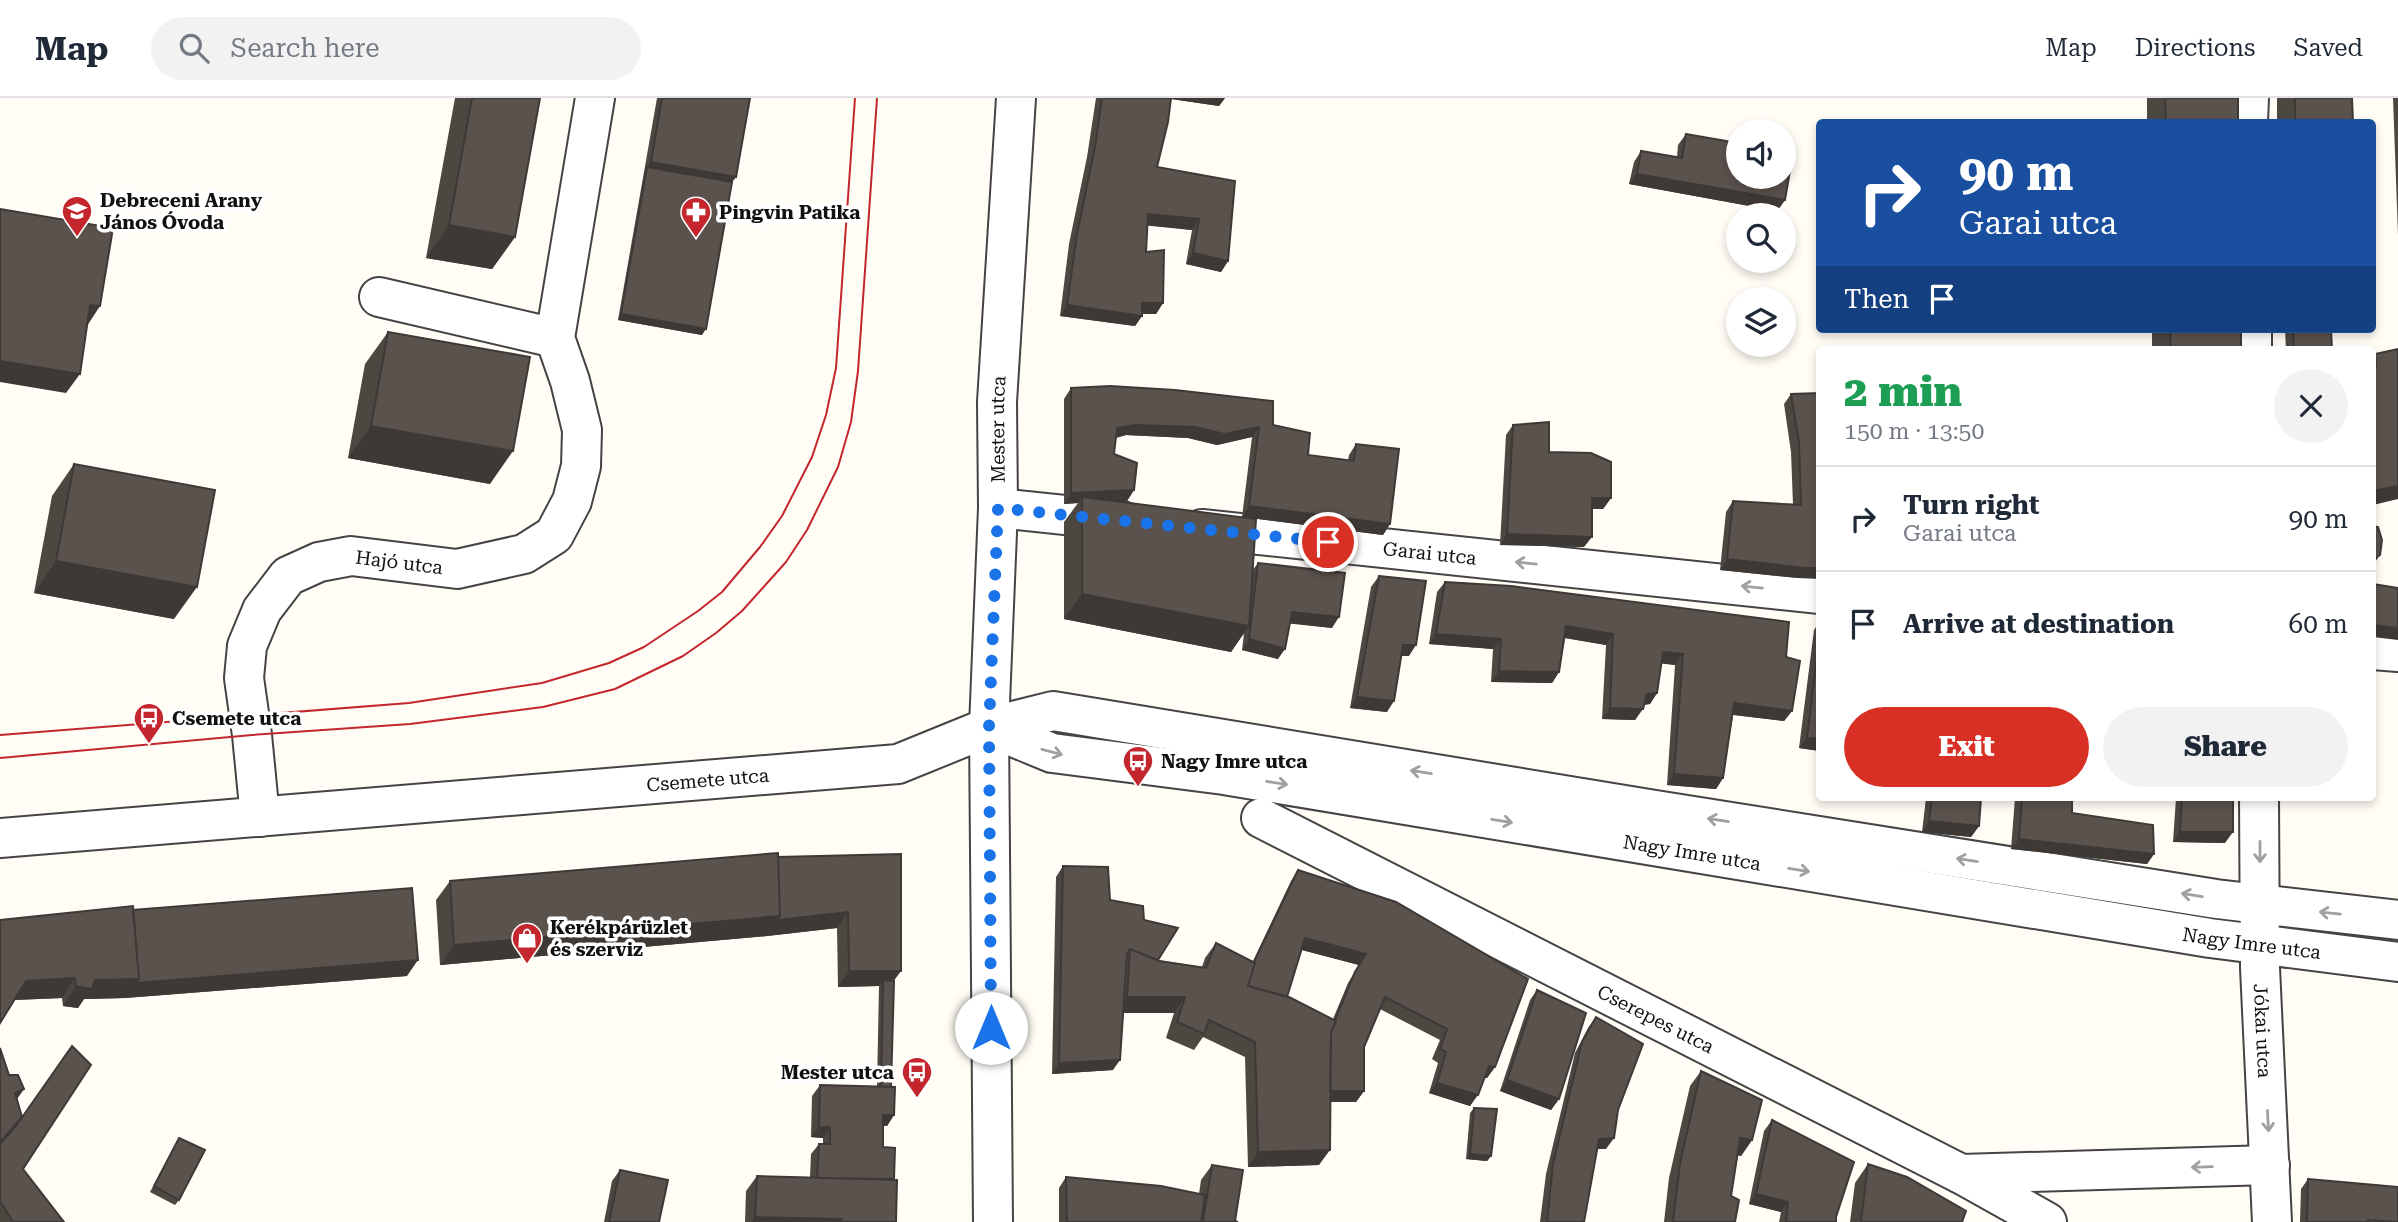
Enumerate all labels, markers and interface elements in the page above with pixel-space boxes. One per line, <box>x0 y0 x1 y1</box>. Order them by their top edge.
search box <box>151 17 641 80</box>
text: Map <box>35 29 109 68</box>
icon: search <box>175 29 213 67</box>
text: Search here <box>231 33 380 63</box>
text: Map <box>2045 34 2097 62</box>
text: Directions <box>2135 34 2255 62</box>
text: Saved <box>2293 34 2363 62</box>
map controls <box>1726 119 1796 357</box>
button: sound <box>1726 119 1796 189</box>
text: 90 m <box>1959 145 2074 202</box>
icon: right <box>1844 147 1935 238</box>
place label: Debreceni Arany János Óvoda <box>100 189 263 234</box>
school or university icon: Debreceni Arany János Óvoda <box>60 194 94 238</box>
pharmacy icon: Pingvin Patika <box>679 195 713 239</box>
place label: Pingvin Patika <box>719 201 861 224</box>
button: search <box>1726 203 1796 273</box>
text: Garai utca <box>1959 204 2117 242</box>
icon: arrive <box>1923 280 1961 318</box>
text: Then <box>1844 284 1909 314</box>
button: layers <box>1726 287 1796 357</box>
text: 2 min <box>1844 367 1962 416</box>
button: close <box>2274 369 2348 443</box>
street label: Mester utca <box>986 374 1011 483</box>
text: 150 m · 13:50 <box>1844 418 1984 445</box>
text: Turn right <box>1903 490 2039 520</box>
icon: right <box>1844 500 1882 538</box>
text: 90 m <box>2289 504 2348 534</box>
pin <box>1298 512 1358 572</box>
text: Garai utca <box>1903 520 2017 547</box>
icon: arrive <box>1309 523 1347 561</box>
street label: Garai utca <box>1382 537 1478 570</box>
street label: Hajó utca <box>354 546 445 579</box>
one-way arrow <box>1515 557 1538 570</box>
one-way arrow <box>1741 580 1764 593</box>
icon: arrive <box>1844 605 1882 643</box>
text: Arrive at destination <box>1903 609 2174 639</box>
text: 60 m <box>2289 609 2348 639</box>
bus stop icon: Csemete utca <box>132 701 166 745</box>
place label: Csemete utca <box>172 707 301 730</box>
button: Exit <box>1844 707 2089 787</box>
button: Share <box>2103 707 2348 787</box>
bus stop icon: Nagy Imre utca <box>1121 744 1155 788</box>
one-way arrow <box>1041 746 1063 759</box>
place label: Nagy Imre utca <box>1161 750 1307 773</box>
street label: Csemete utca <box>645 764 771 797</box>
one-way arrow <box>1410 765 1433 778</box>
one-way arrow <box>1265 777 1288 790</box>
one-way arrow <box>1708 813 1730 826</box>
one-way arrow <box>1490 815 1513 828</box>
street label: Nagy Imre utca <box>1621 830 1763 876</box>
one-way arrow <box>2253 840 2267 863</box>
one-way arrow <box>1956 853 1979 866</box>
one-way arrow <box>1787 864 1810 877</box>
one-way arrow <box>2181 888 2204 901</box>
one-way arrow <box>2319 906 2342 919</box>
place label: Kerékpárüzlet és szerviz <box>550 916 688 961</box>
shop icon: Kerékpárüzlet és szerviz <box>510 921 544 965</box>
street label: Nagy Imre utca <box>2181 923 2323 964</box>
street label: Cserepes utca <box>1593 980 1718 1059</box>
street label: Jókai utca <box>2249 983 2276 1079</box>
position arrow <box>954 991 1028 1065</box>
bus stop icon: Mester utca <box>900 1055 934 1099</box>
place label: Mester utca <box>781 1061 894 1084</box>
one-way arrow <box>2262 1109 2275 1131</box>
one-way arrow <box>2191 1161 2214 1174</box>

